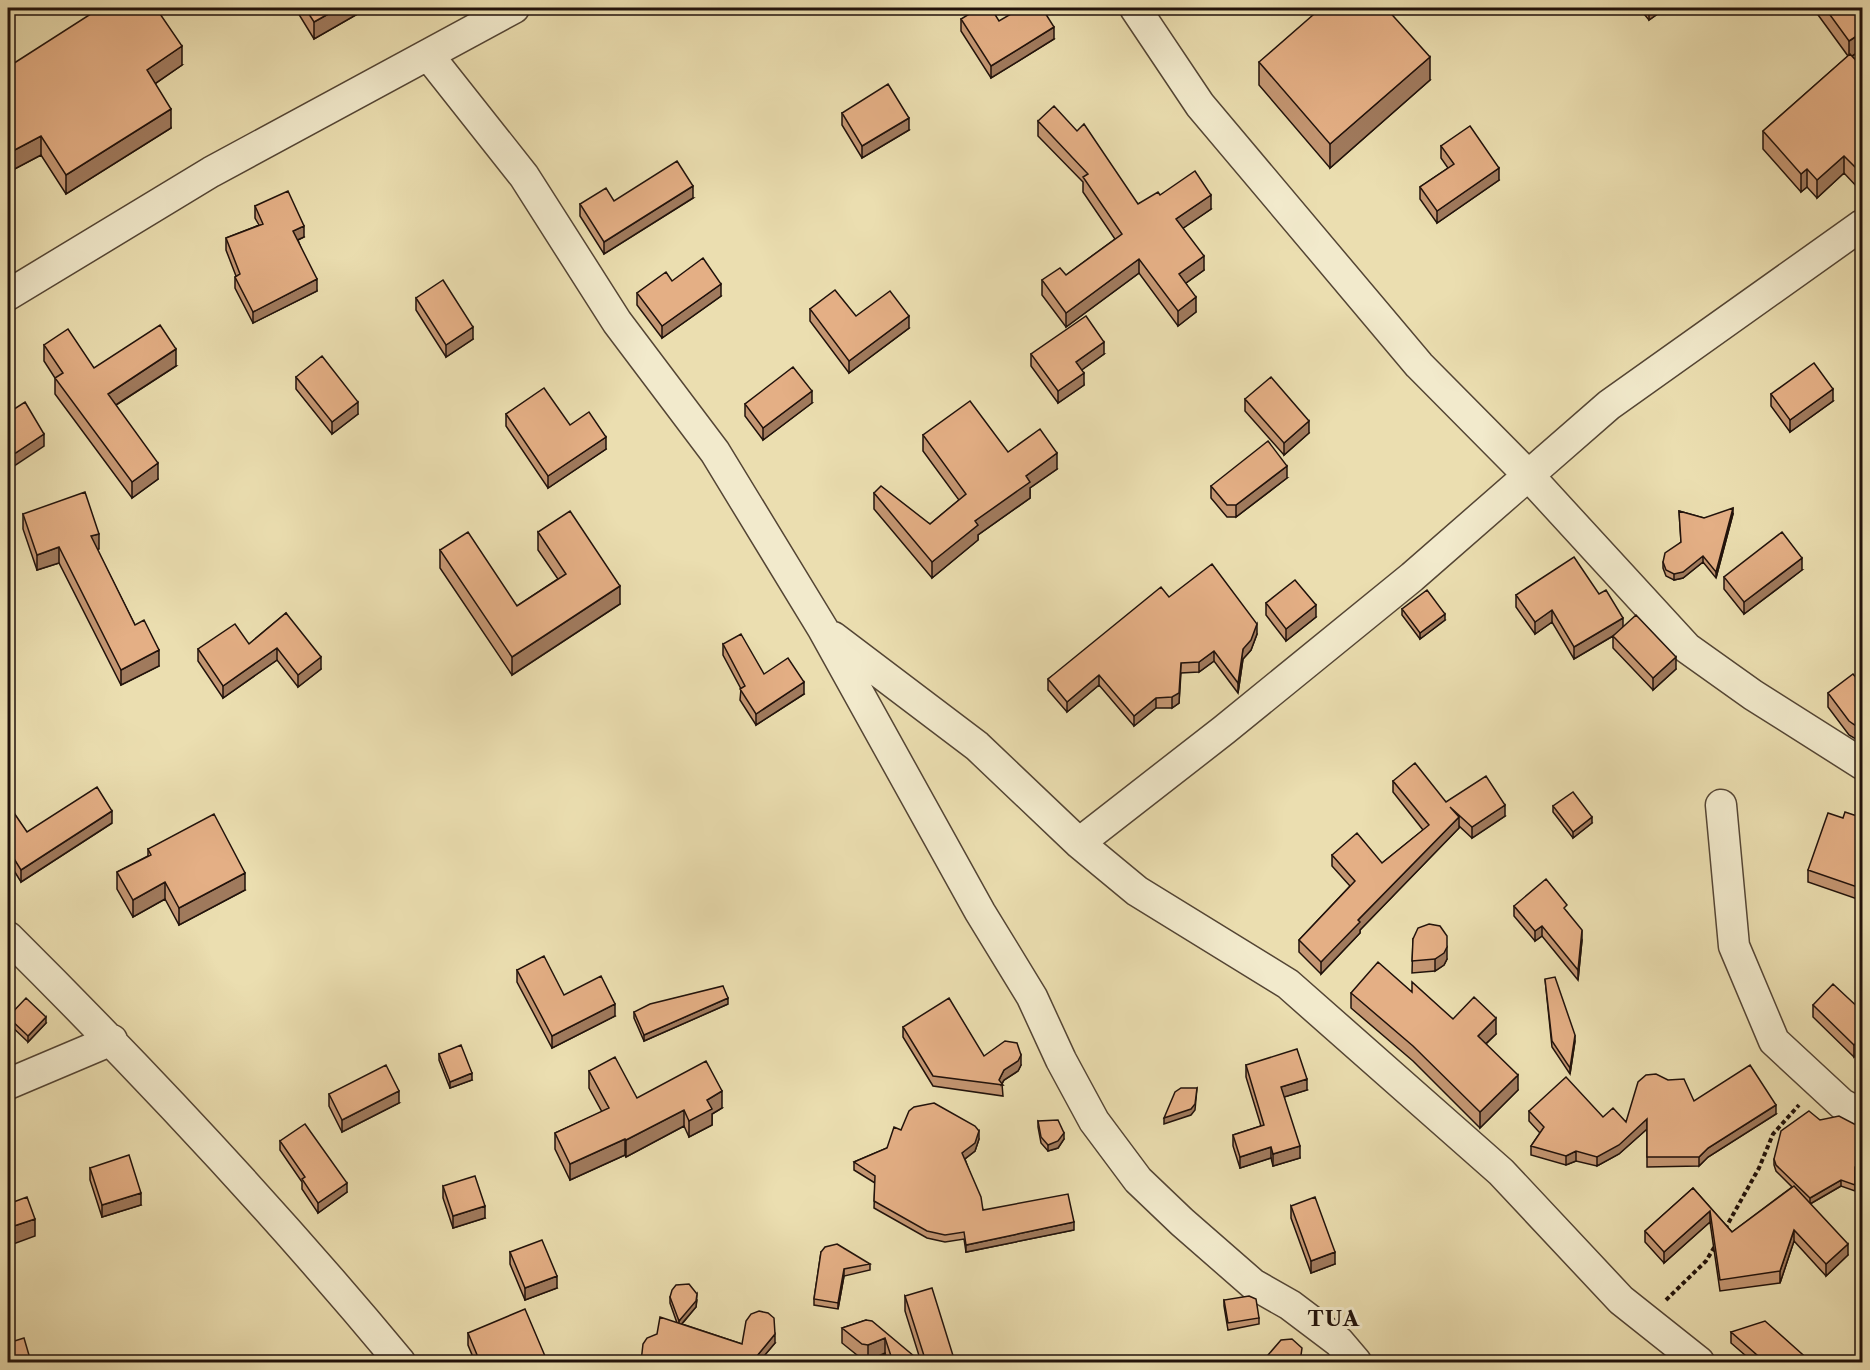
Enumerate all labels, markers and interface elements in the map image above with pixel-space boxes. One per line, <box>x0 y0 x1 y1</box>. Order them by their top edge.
district label: TUA <box>1307 1306 1361 1331</box>

